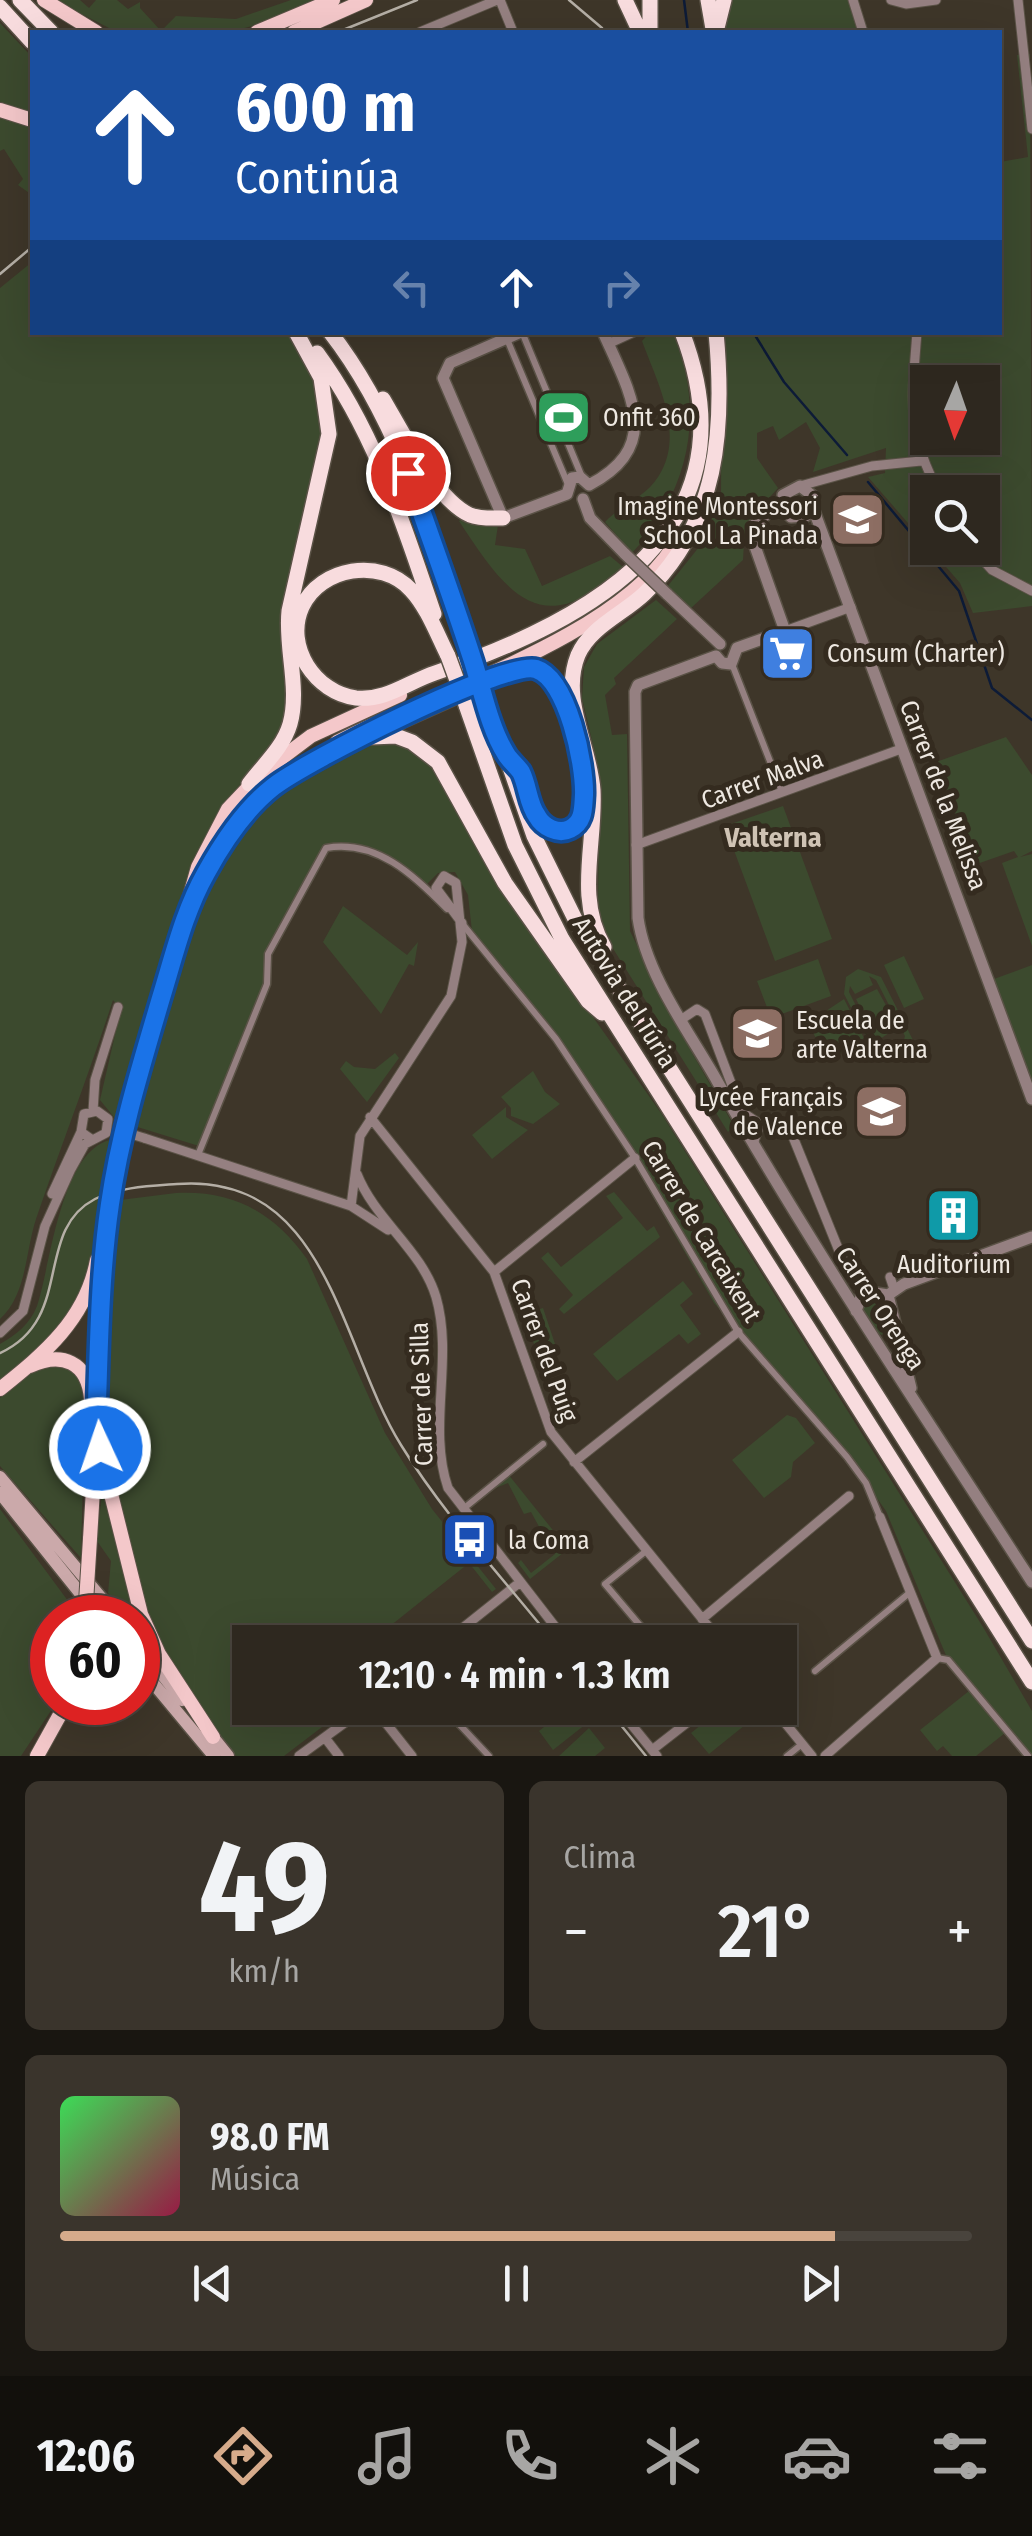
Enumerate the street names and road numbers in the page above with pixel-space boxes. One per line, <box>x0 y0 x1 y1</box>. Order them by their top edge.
street label: Carrer de la Melissa <box>893 696 993 894</box>
street label: Carrer Malva <box>697 744 827 816</box>
street label: Autovia del Túria <box>566 912 682 1073</box>
street label: Carrer de Carcaixent <box>635 1135 768 1328</box>
street label: Carrer Orenga <box>829 1241 931 1376</box>
street label: Carrer del Puig <box>504 1275 584 1426</box>
street label: Carrer de Silla <box>404 1321 440 1466</box>

